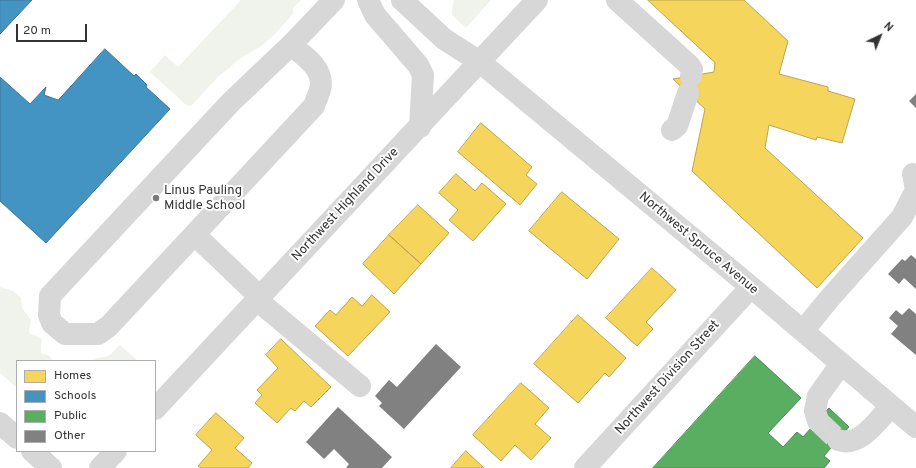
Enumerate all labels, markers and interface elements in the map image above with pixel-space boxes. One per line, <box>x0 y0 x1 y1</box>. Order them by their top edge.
scale bar <box>18 16 89 42</box>
north arrow <box>860 16 900 56</box>
text: N <box>881 19 896 35</box>
text: 20 m <box>23 23 51 39</box>
street label: Northwest Highland Drive <box>289 145 403 265</box>
place label: Linus Pauling Middle School <box>164 183 246 214</box>
street label: Northwest Spruce Avenue <box>635 190 761 298</box>
marker: Linus Pauling Middle School <box>151 193 161 203</box>
street label: Northwest Division Street <box>613 318 723 438</box>
legend <box>16 360 156 452</box>
text: Homes <box>54 368 91 384</box>
text: Schools <box>54 388 96 404</box>
text: Public <box>54 408 87 424</box>
text: Other <box>54 428 85 444</box>

